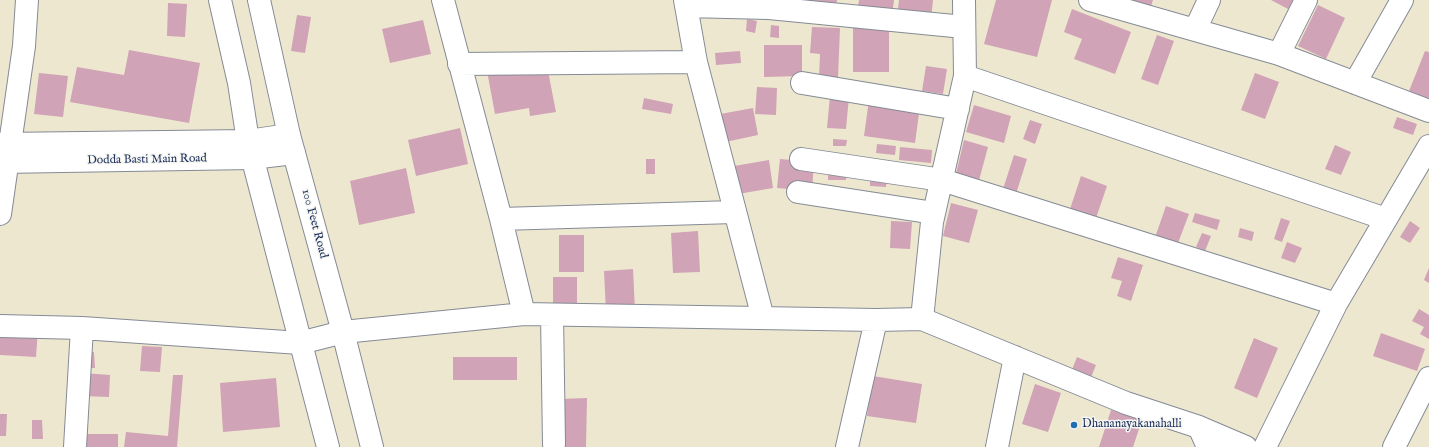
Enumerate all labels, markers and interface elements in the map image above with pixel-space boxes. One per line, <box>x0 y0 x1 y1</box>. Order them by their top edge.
street label: Dodda Basti Main Road <box>87 152 207 168</box>
street label: 100 Feet Road <box>298 188 330 260</box>
place label: Dhananayakanahalli <box>1082 418 1182 432</box>
marker: Dhananayakanahalli <box>1069 420 1079 430</box>

